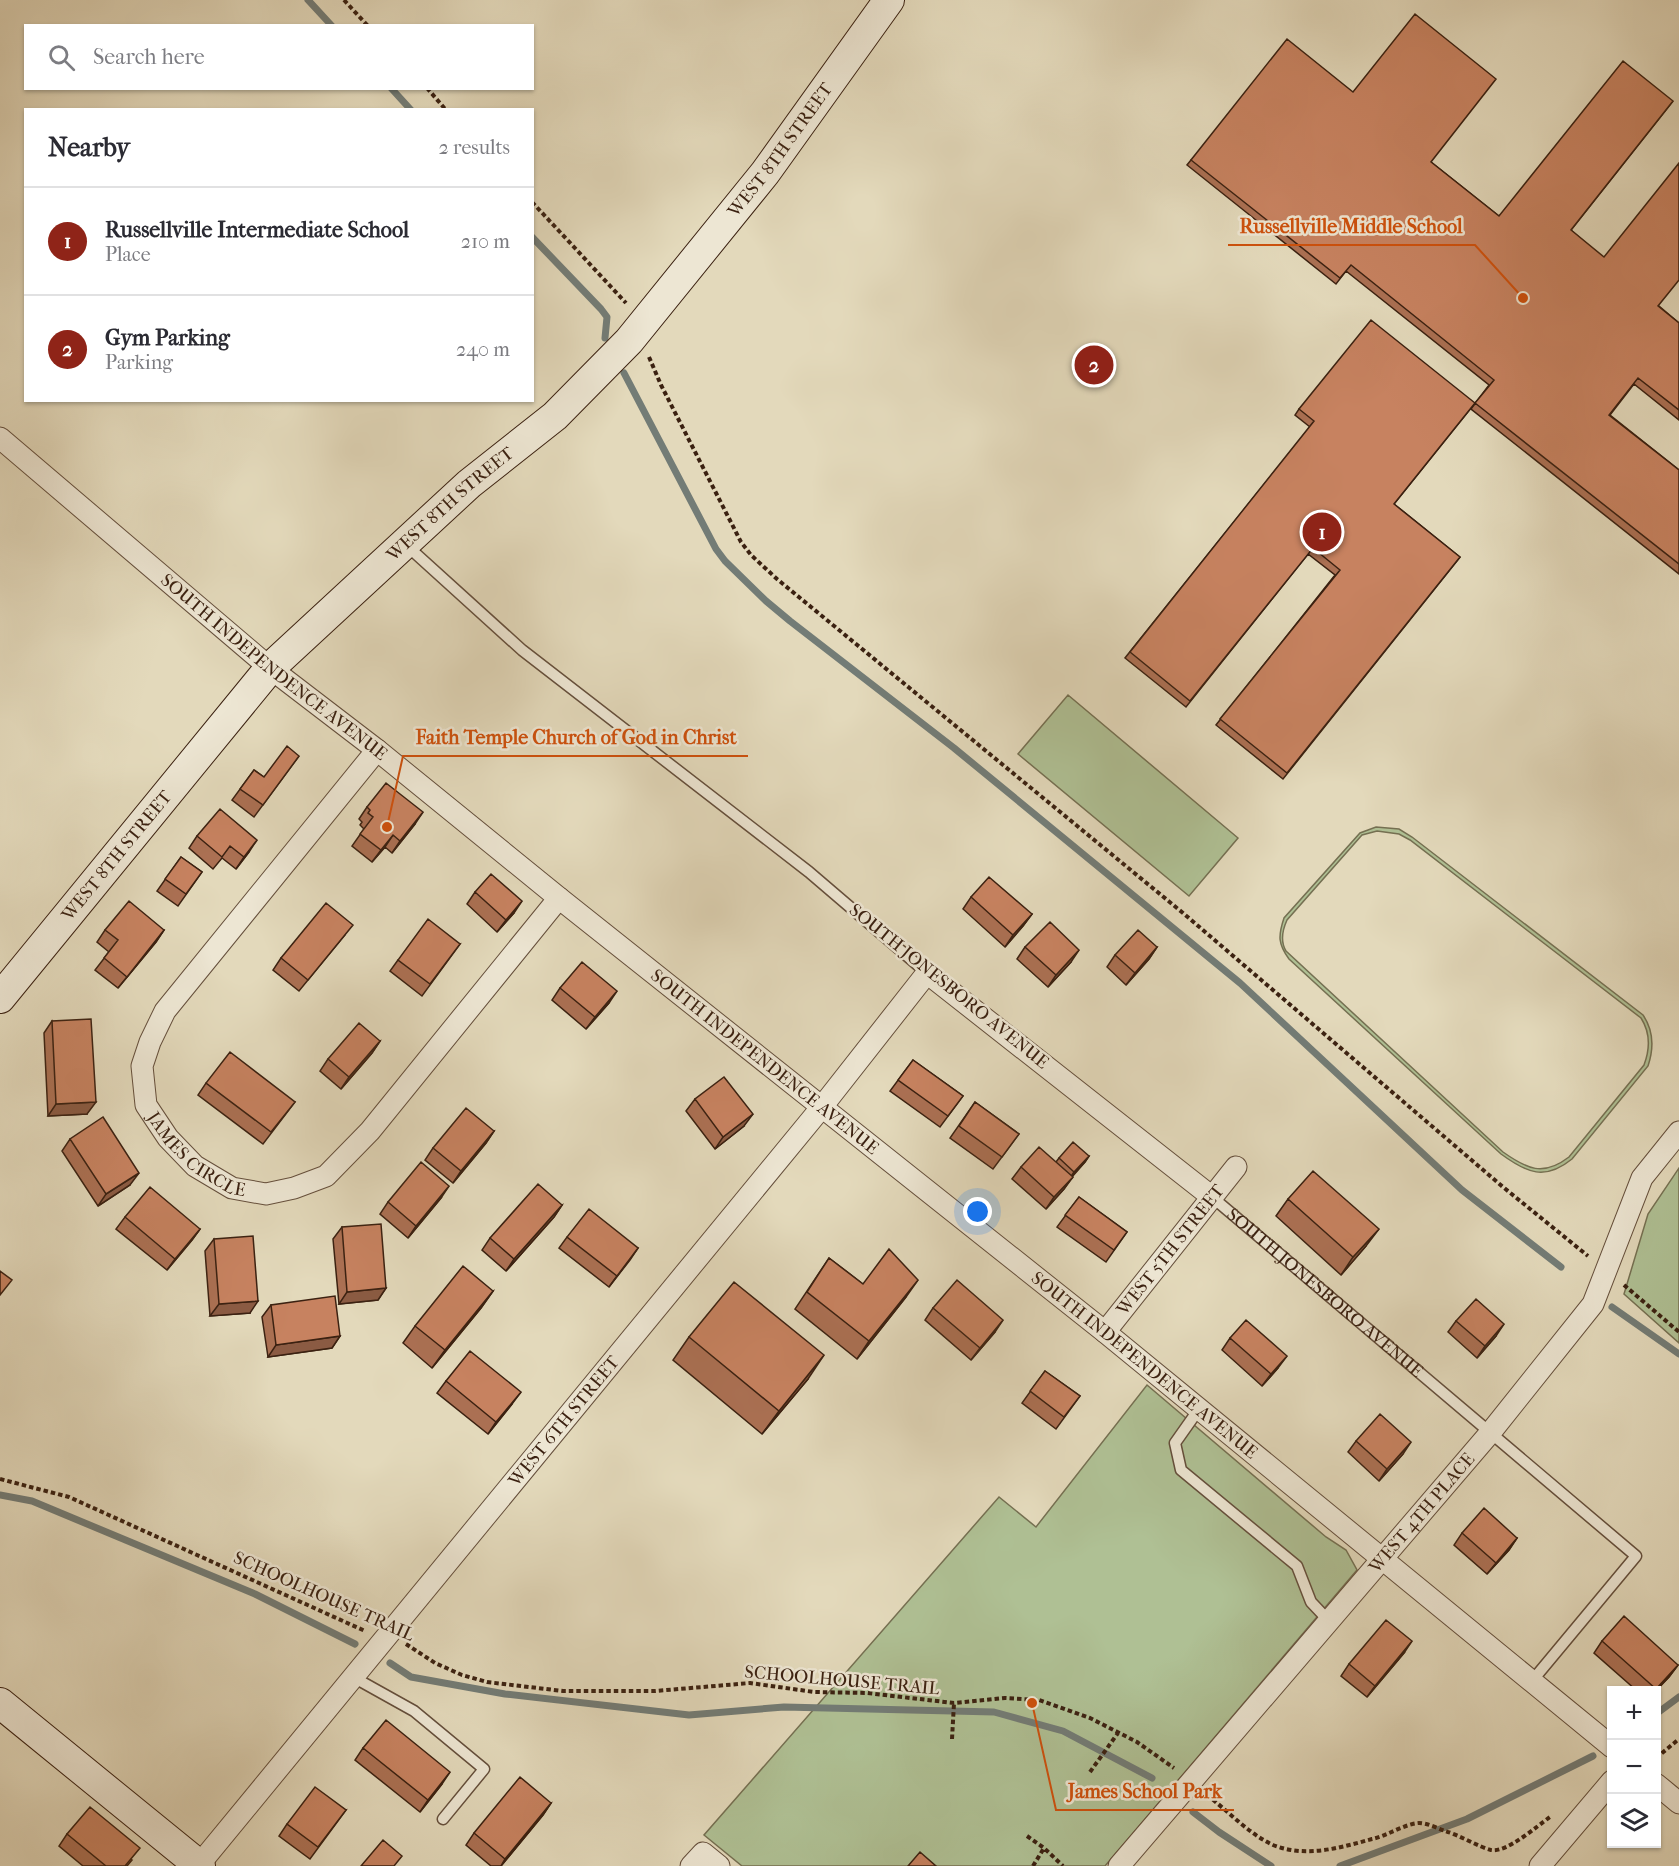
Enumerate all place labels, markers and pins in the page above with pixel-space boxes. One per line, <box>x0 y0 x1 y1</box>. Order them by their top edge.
callout: Russellville Middle School <box>1228 207 1475 245</box>
pin: 2 <box>1074 342 1114 388</box>
pin: 1 <box>1302 510 1342 554</box>
callout: Faith Temple Church of God in Christ <box>403 718 748 756</box>
callout: James School Park <box>1056 1772 1234 1810</box>

